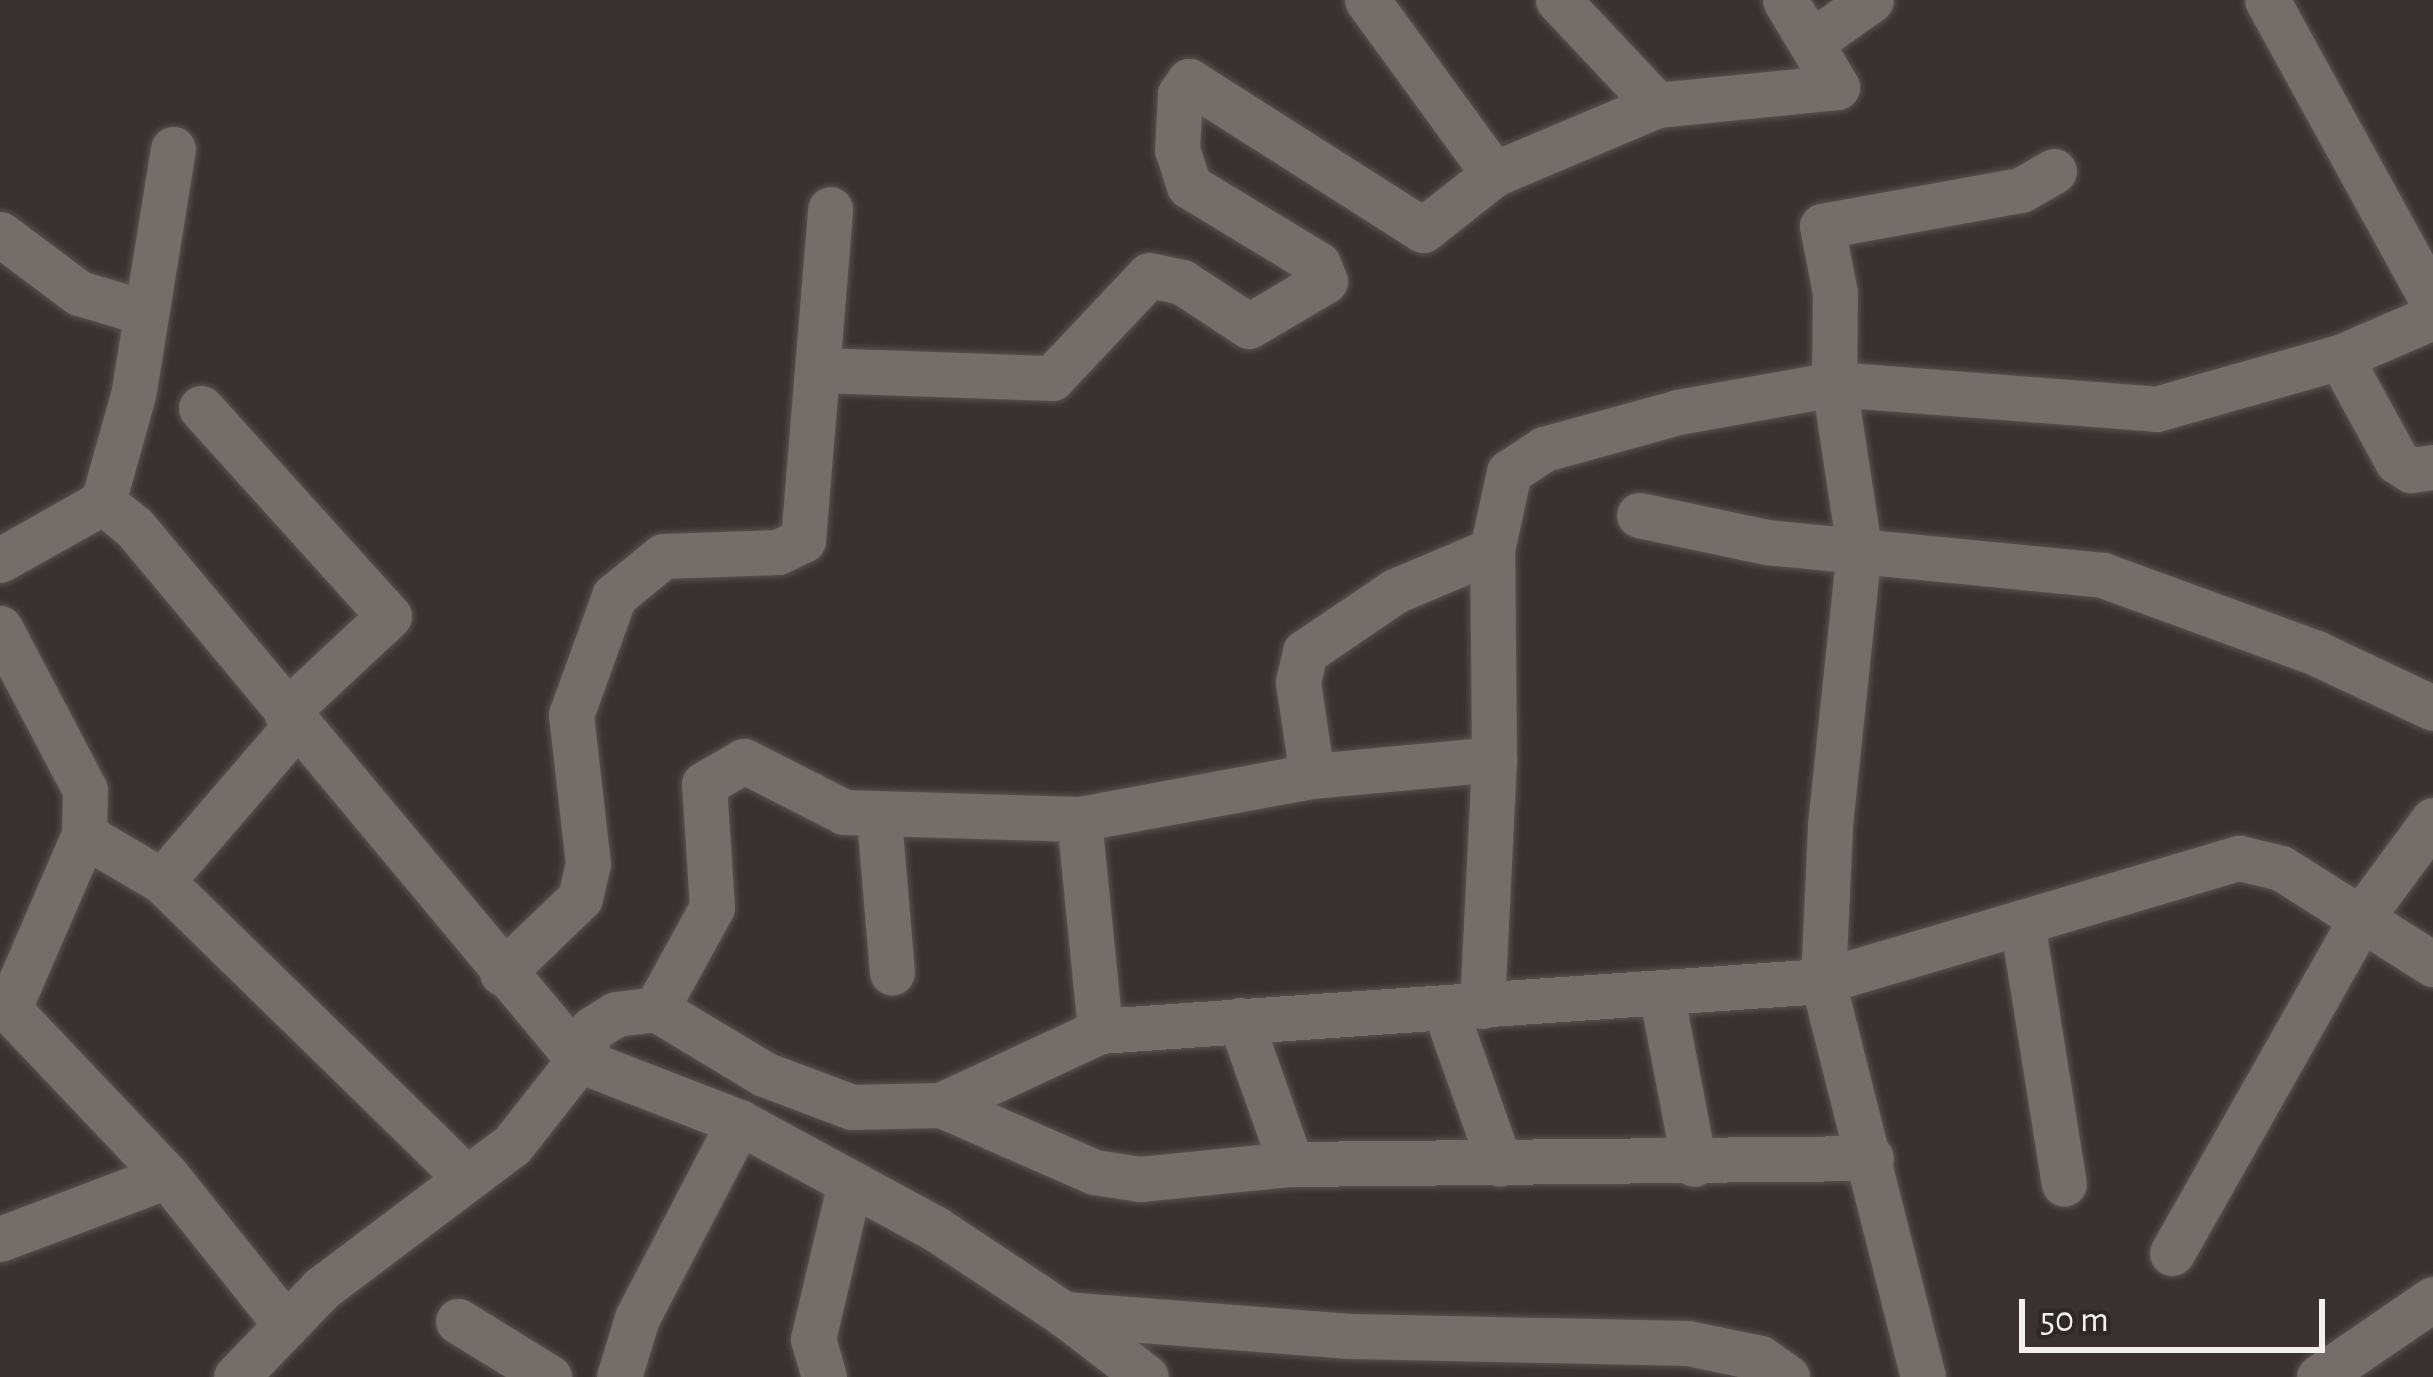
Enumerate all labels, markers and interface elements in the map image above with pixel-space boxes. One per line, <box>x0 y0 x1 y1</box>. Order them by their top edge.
scale bar <box>2025 1275 2331 1349</box>
text: 50 m <box>2040 1302 2109 1338</box>

